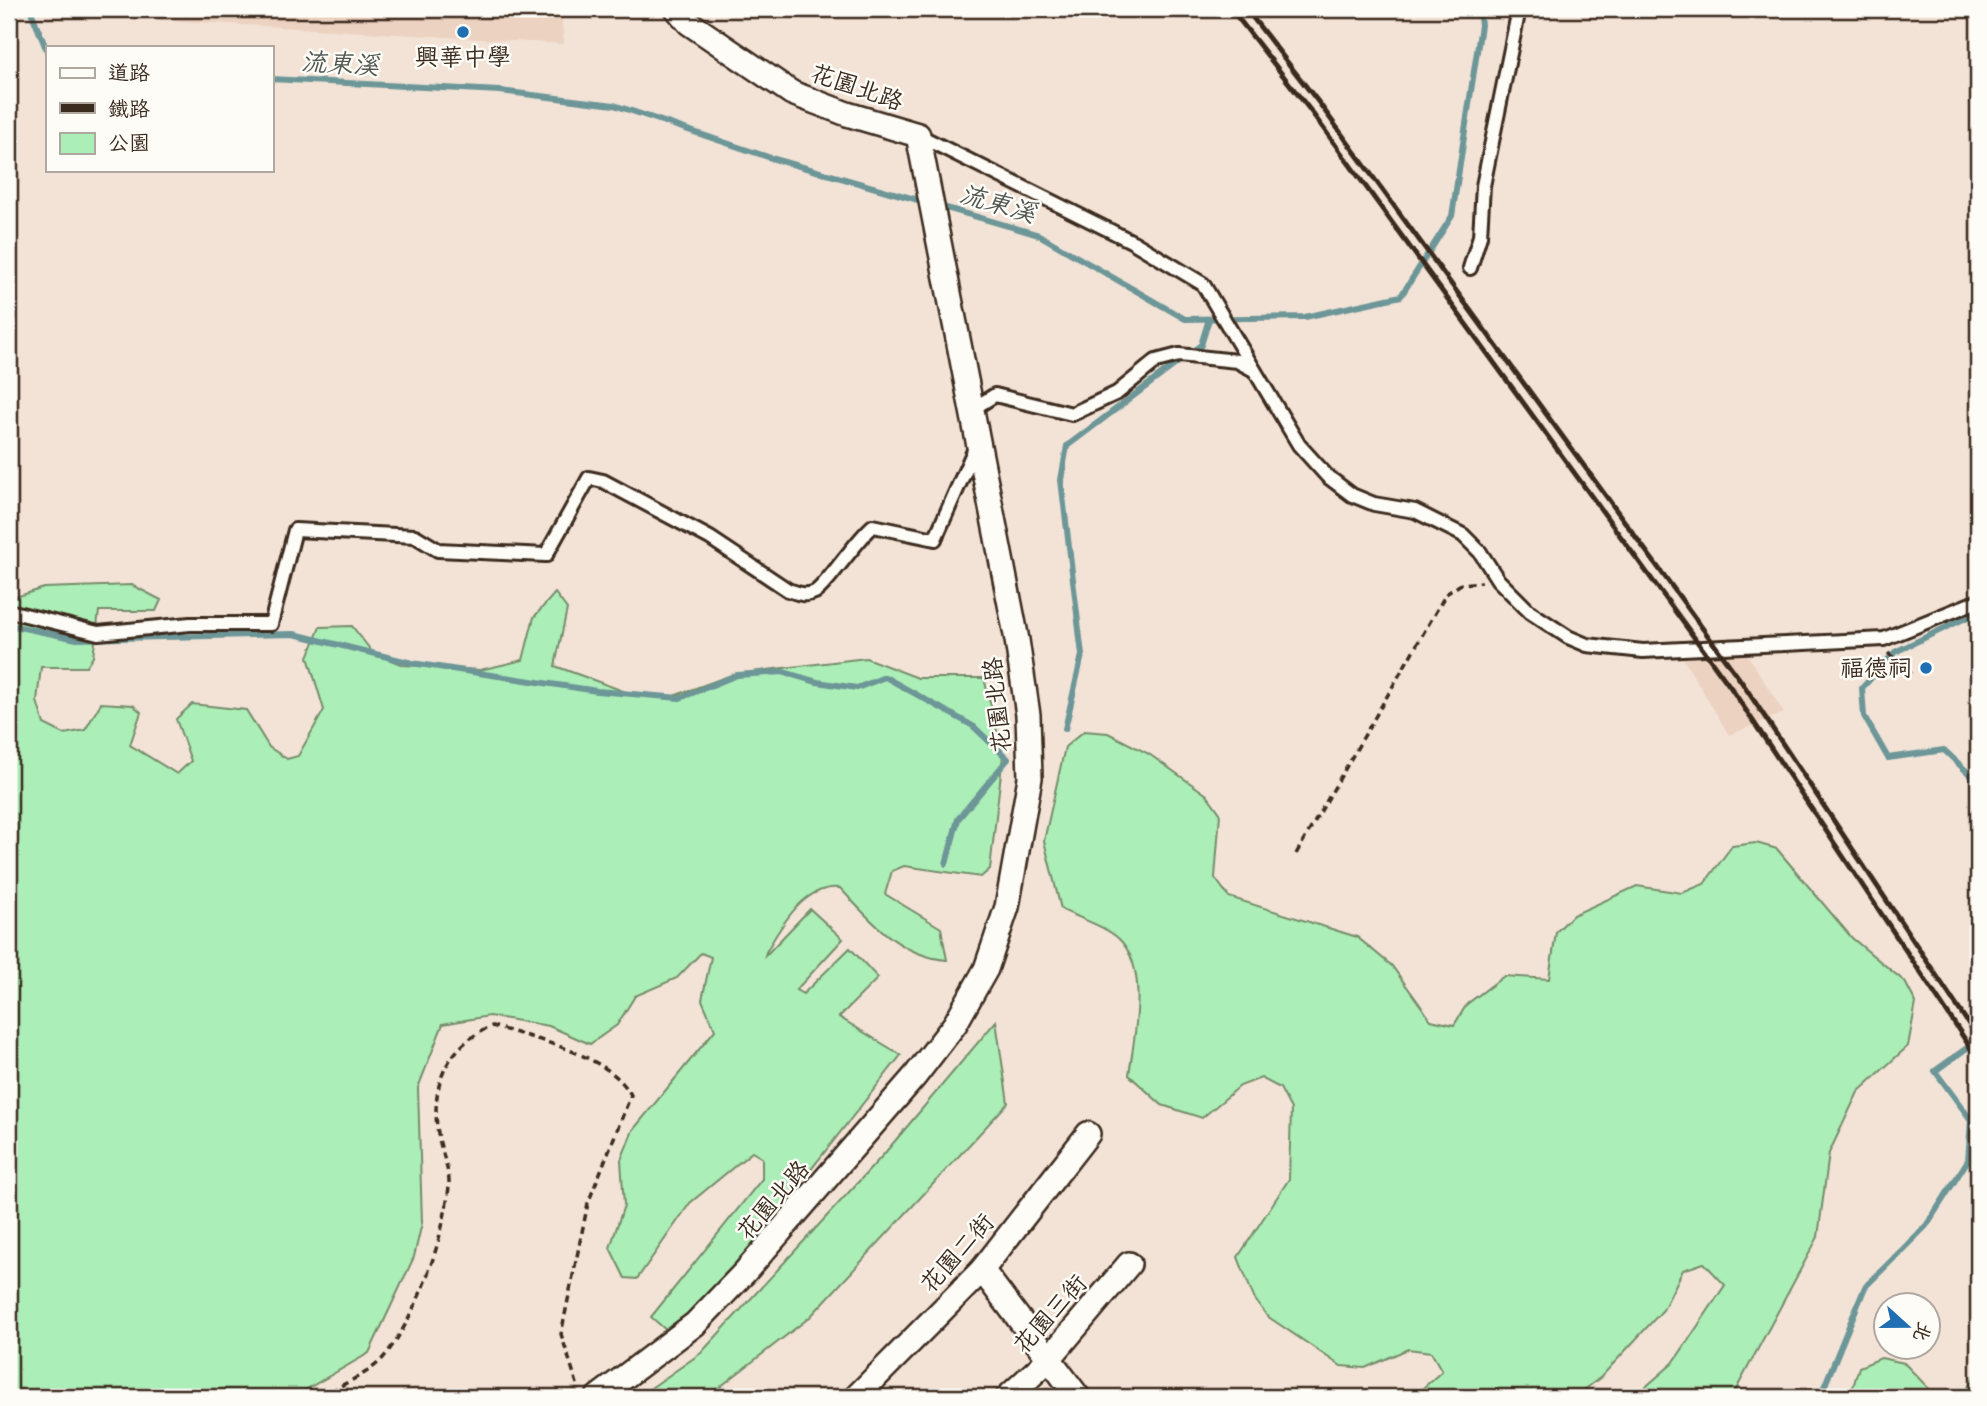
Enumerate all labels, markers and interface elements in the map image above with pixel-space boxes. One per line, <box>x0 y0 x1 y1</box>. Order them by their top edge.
marker: 興華中學 <box>455 24 471 40</box>
place label: 興華中學 <box>415 43 511 77</box>
legend <box>46 46 273 172</box>
water label: 流東溪 <box>300 46 382 87</box>
street label: 花園北路 <box>805 58 907 122</box>
text: 道路 <box>108 61 150 91</box>
text: 鐵路 <box>108 97 150 127</box>
text: 公園 <box>108 131 150 161</box>
water label: 流東溪 <box>954 178 1042 235</box>
place label: 福德祠 <box>1840 654 1912 688</box>
street label: 花園北路 <box>978 655 1022 754</box>
marker: 福德祠 <box>1918 660 1934 676</box>
street label: 花園北路 <box>731 1155 820 1249</box>
street label: 花園二街 <box>914 1208 1004 1302</box>
street label: 花園三街 <box>1007 1269 1097 1363</box>
north arrow <box>1871 1290 1941 1360</box>
text: 北 <box>1904 1317 1936 1345</box>

